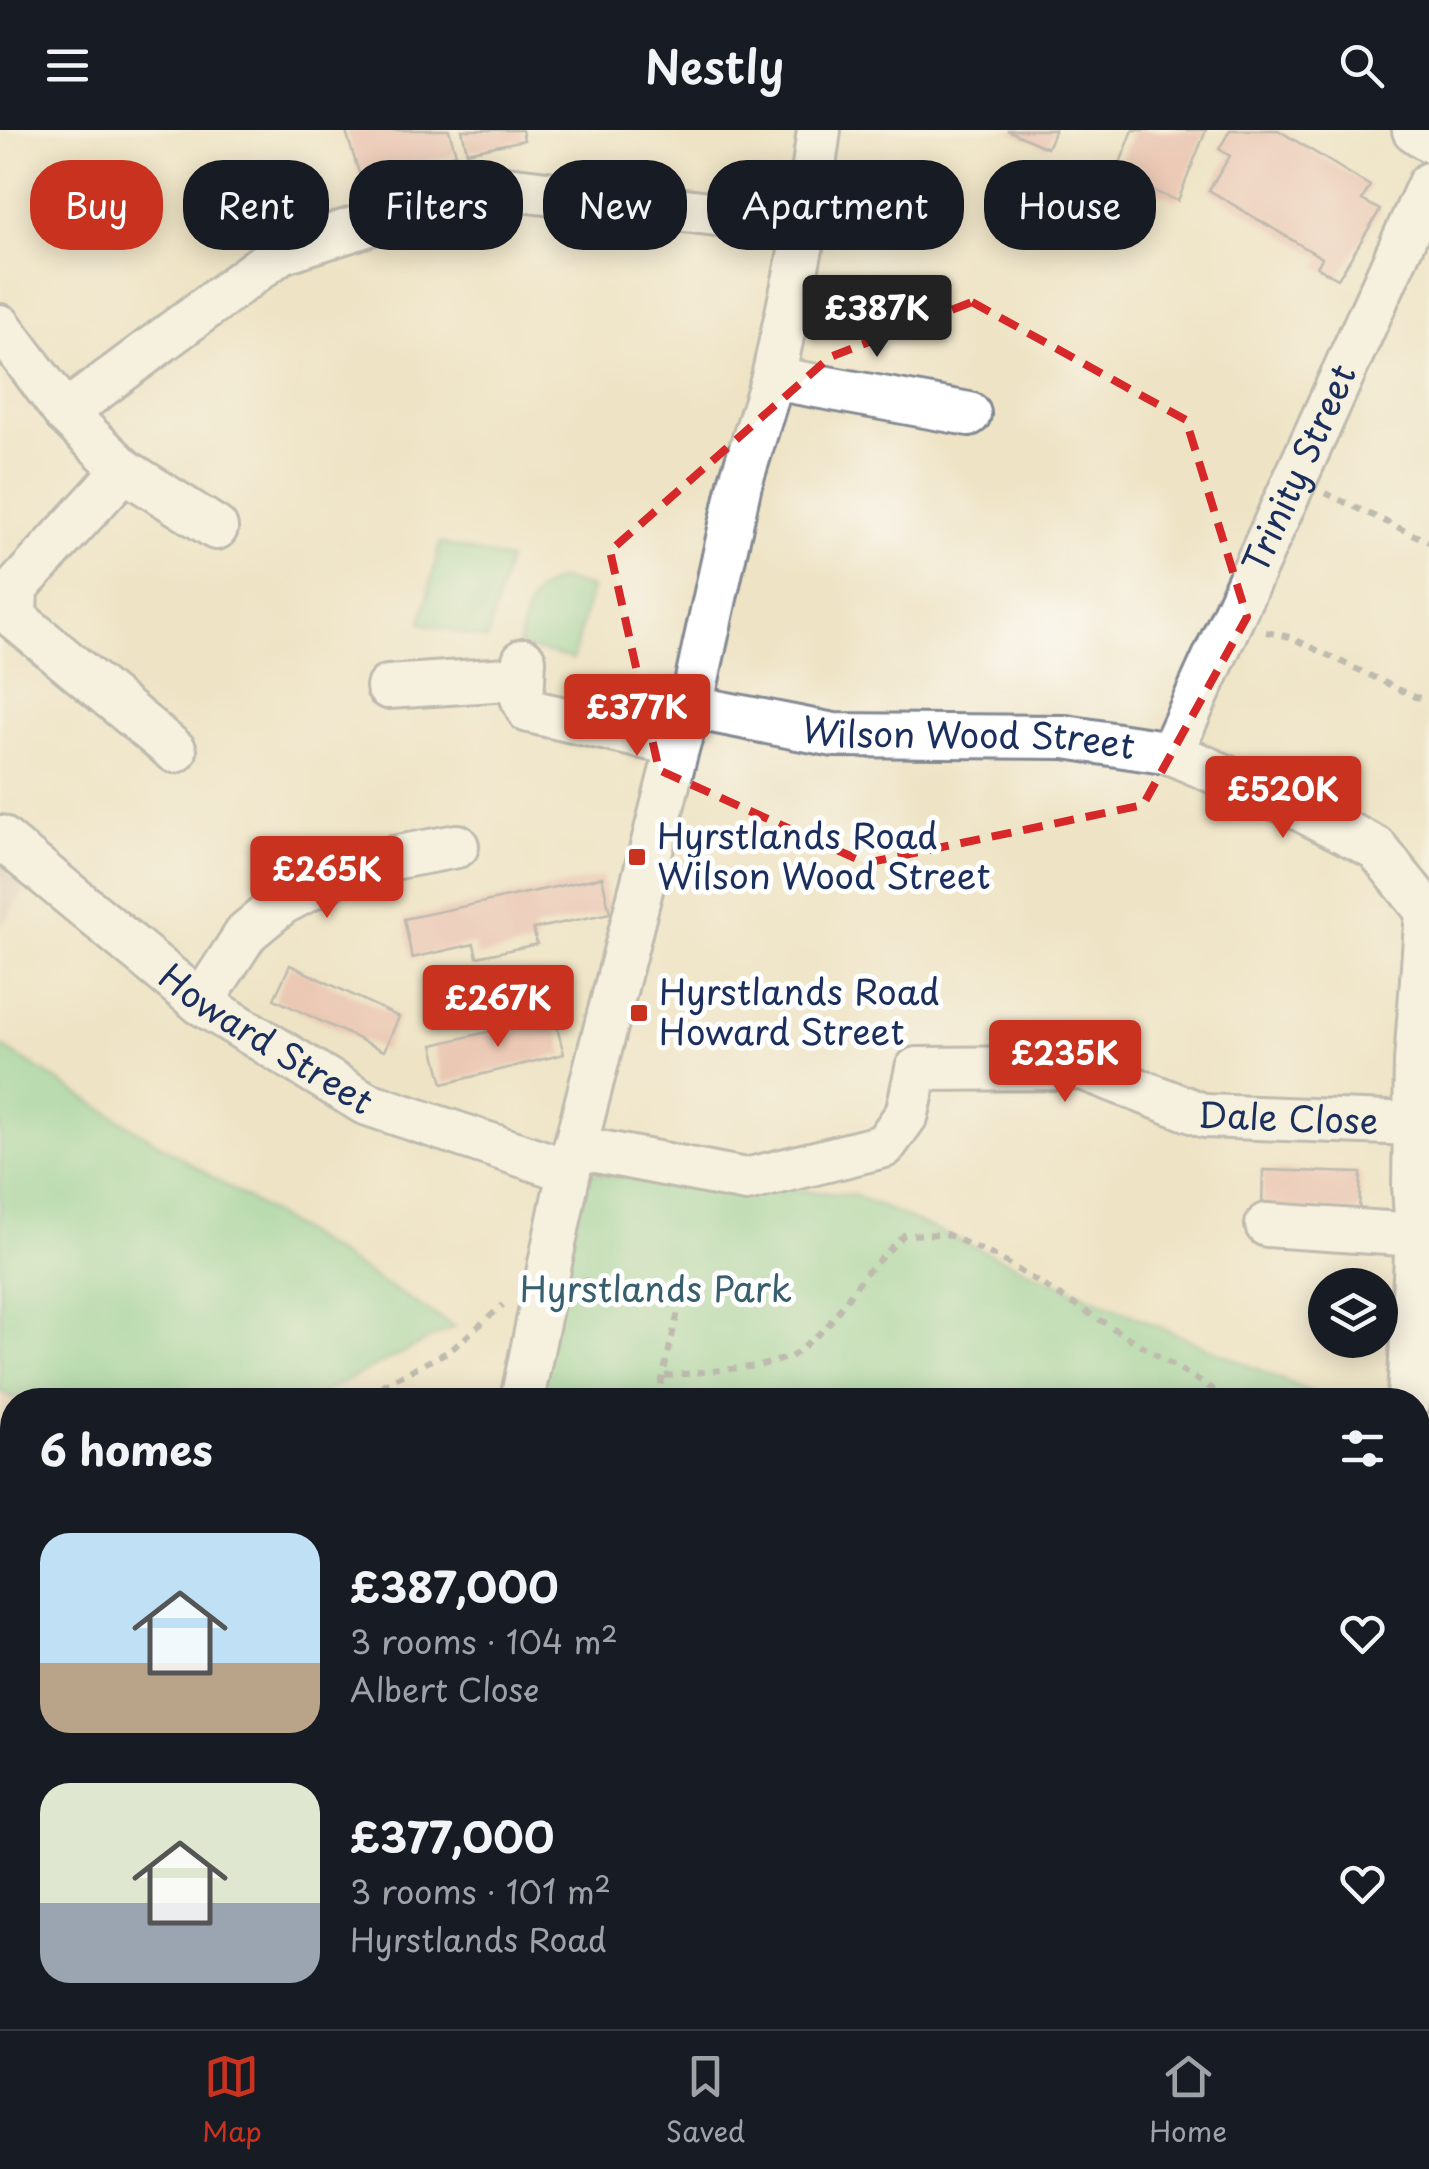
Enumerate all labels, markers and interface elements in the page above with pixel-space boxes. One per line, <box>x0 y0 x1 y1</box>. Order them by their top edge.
text: Nestly <box>645 31 784 99</box>
icon: menu <box>40 38 95 93</box>
icon: search <box>1334 38 1389 93</box>
chip: Buy <box>30 160 163 250</box>
chip: Rent <box>183 160 329 250</box>
chip: Filters <box>349 160 523 250</box>
chip: New <box>543 160 687 250</box>
chip: Apartment <box>707 160 964 250</box>
chip: House <box>984 160 1156 250</box>
pin: £387K <box>807 275 947 360</box>
text: £387K <box>825 283 929 331</box>
street label: Trinity Street <box>1227 355 1368 581</box>
pin: £377K <box>567 674 707 759</box>
text: £377K <box>586 682 688 730</box>
street label: Wilson Wood Street <box>797 700 1139 771</box>
pin: £520K <box>1213 756 1353 841</box>
text: £520K <box>1227 764 1339 812</box>
place label: Hyrstlands Road Wilson Wood Street <box>657 808 991 901</box>
pin: £265K <box>257 836 397 921</box>
text: £265K <box>272 844 382 892</box>
marker: Hyrstlands Road Wilson Wood Street <box>626 846 648 868</box>
street label: Howard Street <box>148 950 384 1126</box>
place label: Hyrstlands Road Howard Street <box>659 964 940 1057</box>
pin: £267K <box>428 965 568 1050</box>
text: £267K <box>445 973 551 1021</box>
marker: Hyrstlands Road Howard Street <box>628 1002 650 1024</box>
pin: £235K <box>995 1020 1135 1105</box>
text: £235K <box>1011 1028 1119 1076</box>
street label: Dale Close <box>1197 1087 1379 1147</box>
park label: Hyrstlands Park <box>520 1261 792 1314</box>
map controls <box>1308 1268 1398 1358</box>
button: layers <box>1308 1268 1398 1358</box>
text: 6 homes <box>40 1417 213 1480</box>
icon: filters <box>1335 1421 1390 1476</box>
text: £387,000 <box>350 1554 558 1617</box>
icon: home <box>120 1573 240 1693</box>
icon: heart <box>1335 1606 1390 1661</box>
text: 3 rooms · 104 m² <box>350 1617 618 1665</box>
text: Albert Close <box>350 1665 539 1713</box>
text: £377,000 <box>350 1804 554 1867</box>
icon: home <box>120 1823 240 1943</box>
icon: heart <box>1335 1856 1390 1911</box>
text: 3 rooms · 101 m² <box>350 1867 611 1915</box>
text: Hyrstlands Road <box>350 1915 607 1963</box>
tab: Map <box>202 2049 262 2152</box>
tab: Saved <box>666 2049 745 2152</box>
tab: Home <box>1149 2049 1227 2152</box>

